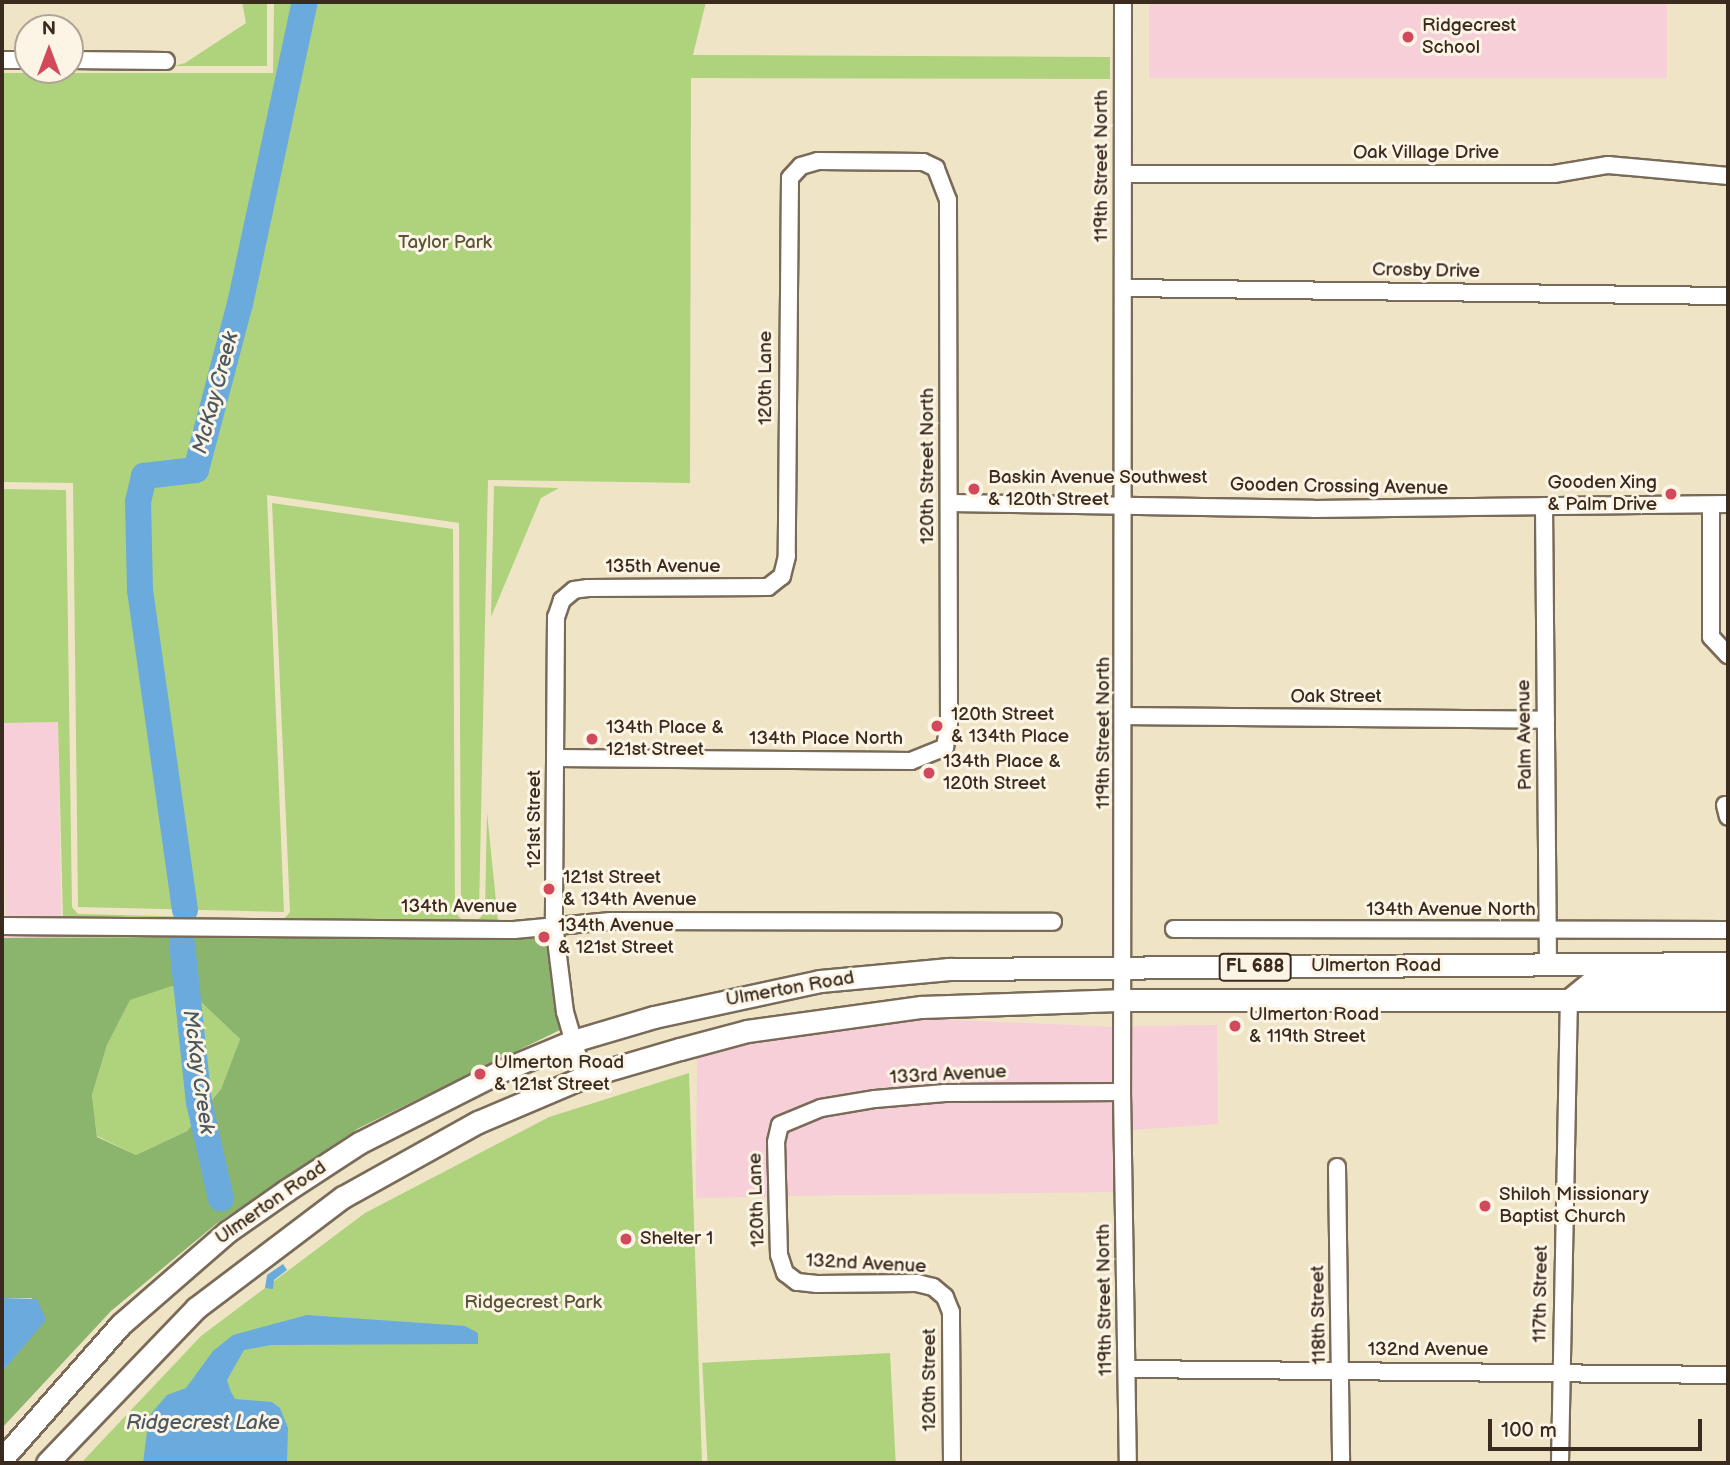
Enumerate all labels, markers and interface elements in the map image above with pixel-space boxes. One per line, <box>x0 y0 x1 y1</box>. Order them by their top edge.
north arrow <box>14 14 84 84</box>
place label: Ridgecrest School <box>1422 15 1516 59</box>
text: N <box>42 18 56 41</box>
marker: Ridgecrest School <box>1400 29 1416 45</box>
street label: 119th Street North <box>1091 90 1113 242</box>
street label: Oak Village Drive <box>1353 142 1499 164</box>
park label: Taylor Park <box>398 232 492 254</box>
street label: Crosby Drive <box>1371 259 1481 283</box>
water label: McKay Creek <box>187 329 245 457</box>
street label: 120th Lane <box>755 331 777 425</box>
street label: 120th Street North <box>917 388 939 544</box>
place label: Baskin Avenue Southwest & 120th Street <box>988 467 1208 511</box>
place label: Gooden Xing & Palm Drive <box>1546 472 1657 516</box>
street label: Gooden Crossing Avenue <box>1230 474 1448 500</box>
marker: Baskin Avenue Southwest & 120th Street <box>966 481 982 497</box>
marker: Gooden Xing & Palm Drive <box>1663 486 1679 502</box>
street label: 135th Avenue <box>605 556 721 578</box>
street label: 119th Street North <box>1093 657 1115 809</box>
street label: Palm Avenue <box>1513 679 1537 791</box>
street label: Oak Street <box>1290 686 1382 708</box>
place label: 120th Street & 134th Place <box>951 704 1069 748</box>
place label: 134th Place & 121st Street <box>606 717 724 761</box>
marker: 120th Street & 134th Place <box>929 718 945 734</box>
street label: 134th Place North <box>749 728 903 750</box>
marker: 134th Place & 121st Street <box>584 731 600 747</box>
place label: 134th Place & 120th Street <box>943 751 1061 795</box>
marker: 134th Place & 120th Street <box>921 765 937 781</box>
street label: 121st Street <box>524 770 546 868</box>
place label: 121st Street & 134th Avenue <box>563 867 697 911</box>
marker: 121st Street & 134th Avenue <box>541 881 557 897</box>
street label: 134th Avenue <box>401 896 517 918</box>
street label: 134th Avenue North <box>1366 899 1536 921</box>
place label: 134th Avenue & 121st Street <box>558 915 674 959</box>
marker: 134th Avenue & 121st Street <box>536 929 552 945</box>
road number: FL 688 <box>1218 952 1292 982</box>
street label: Ulmerton Road <box>1311 955 1441 977</box>
street label: Ulmerton Road <box>724 966 856 1012</box>
place label: Ulmerton Road & 119th Street <box>1249 1004 1379 1048</box>
water label: McKay Creek <box>177 1008 219 1136</box>
marker: Ulmerton Road & 119th Street <box>1227 1018 1243 1034</box>
place label: Ulmerton Road & 121st Street <box>494 1052 624 1096</box>
street label: 133rd Avenue <box>889 1061 1007 1089</box>
marker: Ulmerton Road & 121st Street <box>472 1066 488 1082</box>
street label: 120th Lane <box>744 1152 770 1248</box>
street label: Ulmerton Road <box>211 1156 331 1250</box>
place label: Shiloh Missionary Baptist Church <box>1499 1184 1649 1228</box>
marker: Shiloh Missionary Baptist Church <box>1477 1198 1493 1214</box>
street label: 119th Street North <box>1092 1223 1118 1377</box>
place label: Shelter 1 <box>640 1228 713 1250</box>
marker: Shelter 1 <box>618 1231 634 1247</box>
street label: 117th Street <box>1529 1245 1553 1343</box>
street label: 132nd Avenue <box>805 1249 927 1279</box>
street label: 118th Street <box>1307 1265 1331 1365</box>
park label: Ridgecrest Park <box>464 1292 602 1314</box>
street label: 120th Street <box>919 1328 941 1432</box>
street label: 132nd Avenue <box>1368 1339 1488 1361</box>
scale bar <box>1492 1406 1706 1450</box>
water label: Ridgecrest Lake <box>126 1410 280 1436</box>
text: 100 m <box>1501 1418 1557 1443</box>

